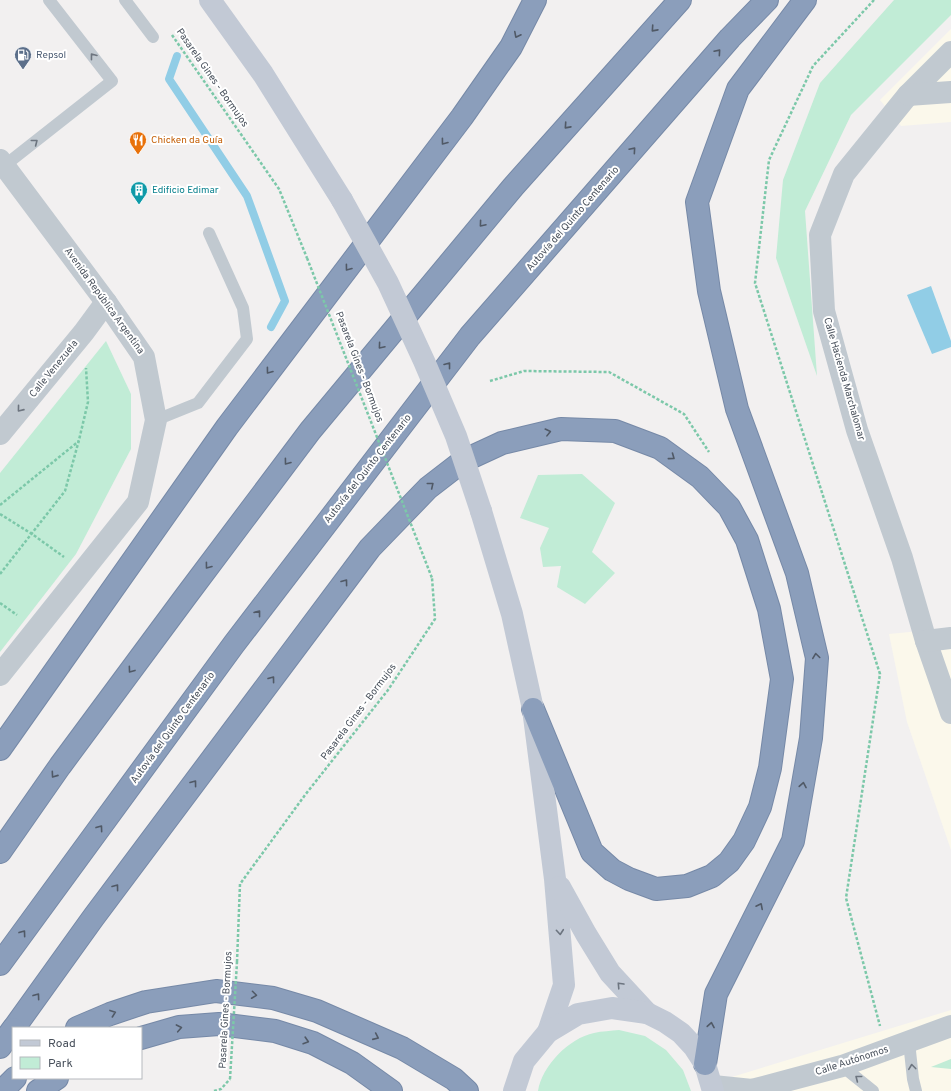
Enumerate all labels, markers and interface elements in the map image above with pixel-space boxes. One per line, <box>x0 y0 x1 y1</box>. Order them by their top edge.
one-way arrow <box>651 24 658 32</box>
street label: Pasarela Gines - Bormujos <box>173 26 251 130</box>
one-way arrow <box>514 30 522 38</box>
fuel station icon: Repsol <box>13 45 33 70</box>
place label: Repsol <box>36 49 66 62</box>
one-way arrow <box>714 49 721 57</box>
one-way arrow <box>90 53 97 60</box>
one-way arrow <box>564 121 572 129</box>
restaurant icon: Chicken da Guía <box>128 130 148 155</box>
place label: Chicken da Guía <box>151 134 223 147</box>
one-way arrow <box>441 137 448 144</box>
one-way arrow <box>30 140 37 147</box>
one-way arrow <box>628 147 635 154</box>
street label: Autovía del Quinto Centenario <box>524 163 622 274</box>
building icon: Edificio Edimar <box>129 180 149 205</box>
place label: Edificio Edimar <box>152 184 219 197</box>
one-way arrow <box>479 219 486 227</box>
street label: Avenida República Argentina <box>61 245 147 357</box>
one-way arrow <box>346 263 353 270</box>
street label: Pasarela Gines - Bormujos <box>332 310 386 425</box>
street label: Calle Hacienda Marchalomar <box>820 316 868 442</box>
street label: Calle Venezuela <box>27 338 81 400</box>
one-way arrow <box>379 341 386 348</box>
one-way arrow <box>443 363 450 370</box>
one-way arrow <box>267 367 274 374</box>
one-way arrow <box>18 405 25 412</box>
street label: Autovía del Quinto Centenario <box>321 411 415 526</box>
one-way arrow <box>545 428 551 436</box>
one-way arrow <box>667 452 674 459</box>
one-way arrow <box>284 458 291 465</box>
one-way arrow <box>427 483 434 490</box>
one-way arrow <box>206 561 213 568</box>
one-way arrow <box>340 579 348 586</box>
one-way arrow <box>253 610 260 617</box>
one-way arrow <box>812 653 821 659</box>
street label: Pasarela Gines - Bormujos <box>318 661 400 763</box>
one-way arrow <box>129 666 136 673</box>
street label: Autovía del Quinto Centenario <box>128 669 218 786</box>
one-way arrow <box>268 677 275 684</box>
one-way arrow <box>51 771 59 778</box>
one-way arrow <box>189 780 197 787</box>
one-way arrow <box>798 782 807 788</box>
one-way arrow <box>95 825 102 832</box>
one-way arrow <box>111 884 119 891</box>
one-way arrow <box>755 903 763 910</box>
one-way arrow <box>556 929 565 935</box>
one-way arrow <box>18 930 25 937</box>
street label: Pasarela Gines - Bormujos <box>216 951 236 1069</box>
one-way arrow <box>618 982 625 990</box>
one-way arrow <box>251 991 257 1000</box>
one-way arrow <box>32 994 39 1001</box>
one-way arrow <box>109 1009 116 1018</box>
one-way arrow <box>706 1022 715 1028</box>
one-way arrow <box>175 1024 182 1032</box>
legend <box>12 1027 142 1079</box>
one-way arrow <box>372 1032 380 1040</box>
text: Road <box>48 1036 76 1052</box>
one-way arrow <box>303 1036 310 1045</box>
street label: Calle Autónomos <box>814 1043 890 1079</box>
text: Park <box>48 1056 73 1072</box>
one-way arrow <box>907 1064 916 1070</box>
one-way arrow <box>855 1076 862 1083</box>

